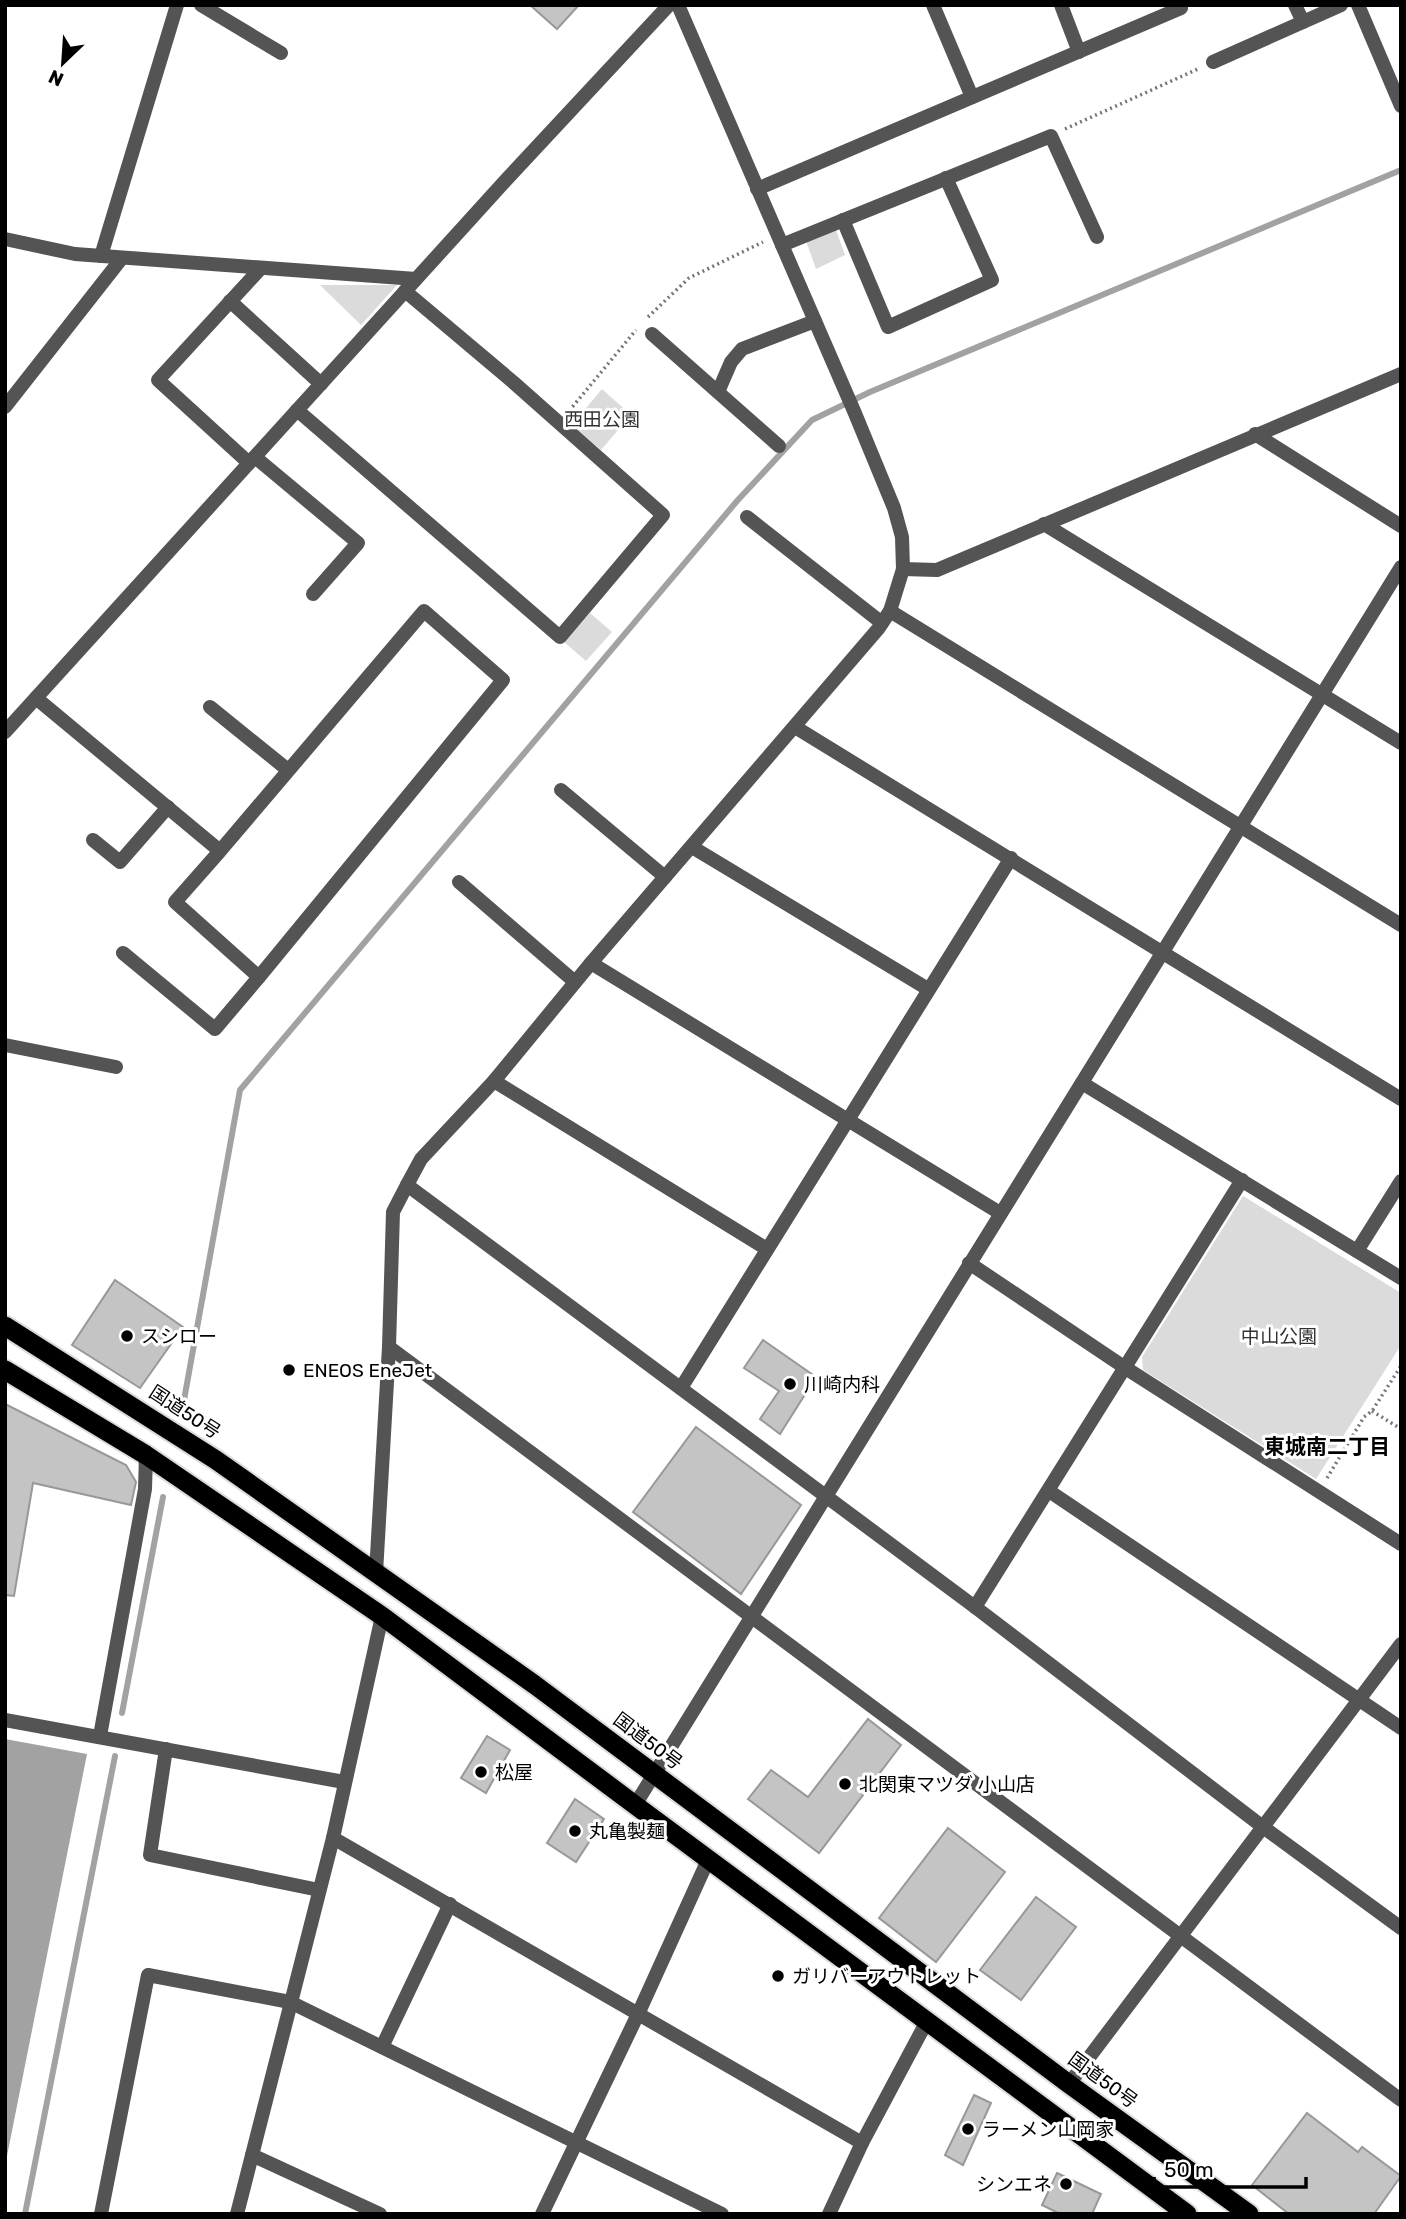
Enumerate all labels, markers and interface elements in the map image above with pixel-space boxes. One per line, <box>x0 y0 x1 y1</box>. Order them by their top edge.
north arrow <box>28 28 98 98</box>
text: N <box>45 65 67 91</box>
park label: 西田公園 <box>564 408 640 431</box>
place label: スシロー <box>141 1325 217 1348</box>
park label: 中山公園 <box>1241 1325 1317 1348</box>
marker: スシロー <box>119 1328 135 1344</box>
place label: ENEOS EneJet <box>303 1359 433 1382</box>
marker: ENEOS EneJet <box>281 1362 297 1378</box>
place label: 川崎内科 <box>804 1373 880 1396</box>
marker: 川崎内科 <box>782 1376 798 1392</box>
street label: 国道50号 <box>145 1380 225 1444</box>
district label: 東城南二丁目 <box>1264 1434 1390 1459</box>
street label: 国道50号 <box>609 1708 687 1774</box>
place label: 松屋 <box>495 1761 533 1784</box>
marker: 松屋 <box>473 1764 489 1780</box>
place label: 北関東マツダ 小山店 <box>859 1773 1035 1796</box>
marker: 北関東マツダ 小山店 <box>837 1776 853 1792</box>
place label: 丸亀製麺 <box>589 1820 665 1843</box>
marker: 丸亀製麺 <box>567 1823 583 1839</box>
place label: ガリバーアウトレット <box>792 1965 981 1988</box>
marker: ガリバーアウトレット <box>770 1968 786 1984</box>
street label: 国道50号 <box>1064 2047 1142 2113</box>
place label: ラーメン山岡家 <box>982 2118 1114 2141</box>
marker: ラーメン山岡家 <box>960 2121 976 2137</box>
scale bar <box>1154 2146 1306 2190</box>
text: 50 m <box>1164 2157 1214 2182</box>
place label: シンエネ <box>976 2173 1052 2196</box>
marker: シンエネ <box>1058 2176 1074 2192</box>

